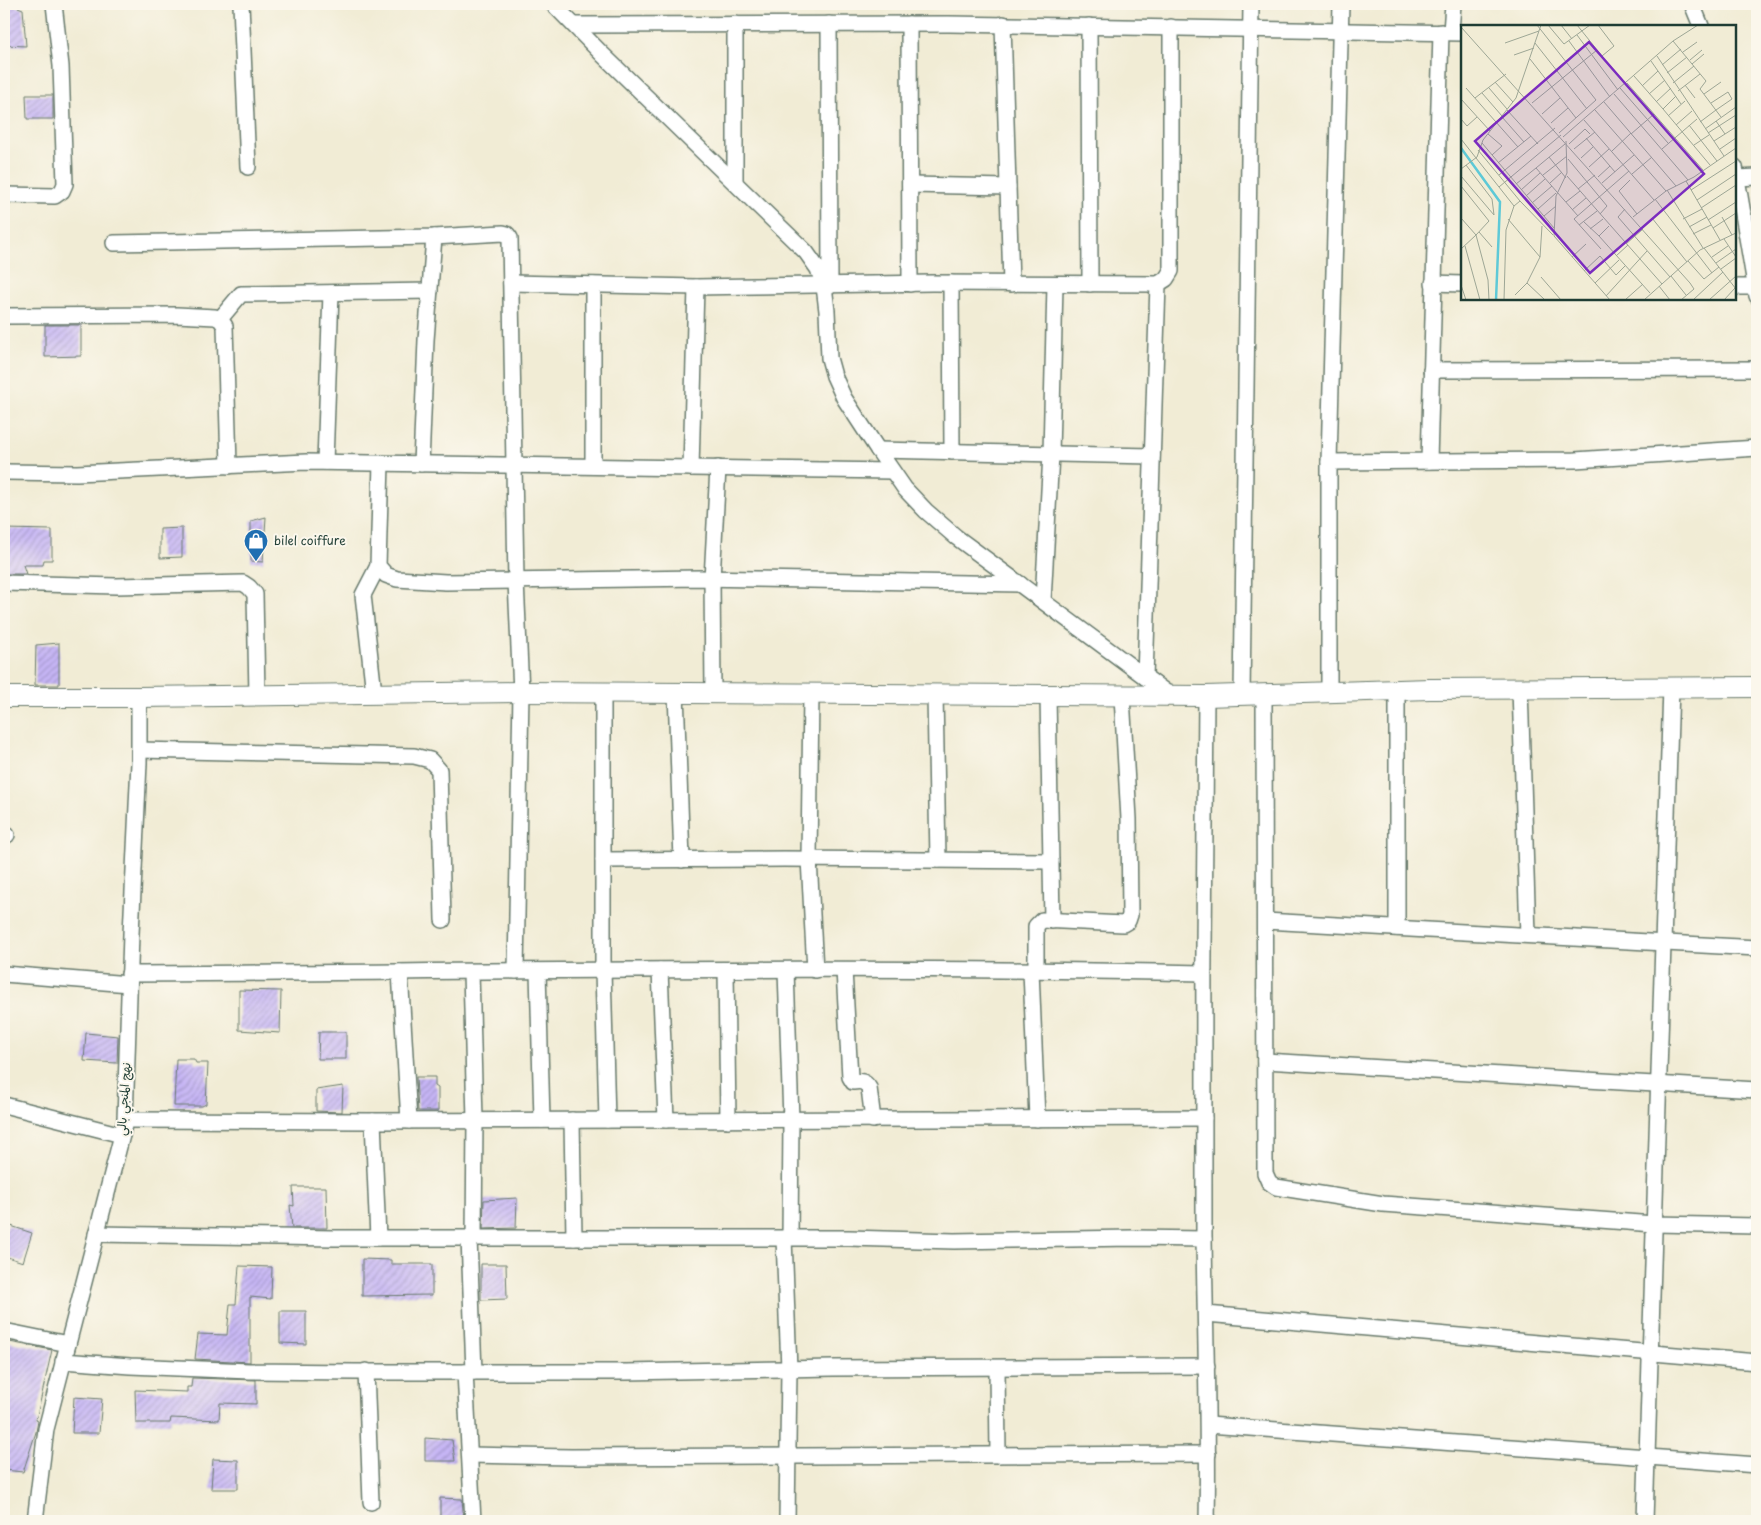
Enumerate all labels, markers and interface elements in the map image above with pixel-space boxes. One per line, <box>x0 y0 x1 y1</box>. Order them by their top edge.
inset map <box>1461 25 1736 300</box>
shop icon: bilel coiffure <box>243 528 269 562</box>
place label: bilel coiffure <box>274 531 346 549</box>
street label: نهج المنجي بالي <box>111 1062 138 1136</box>

